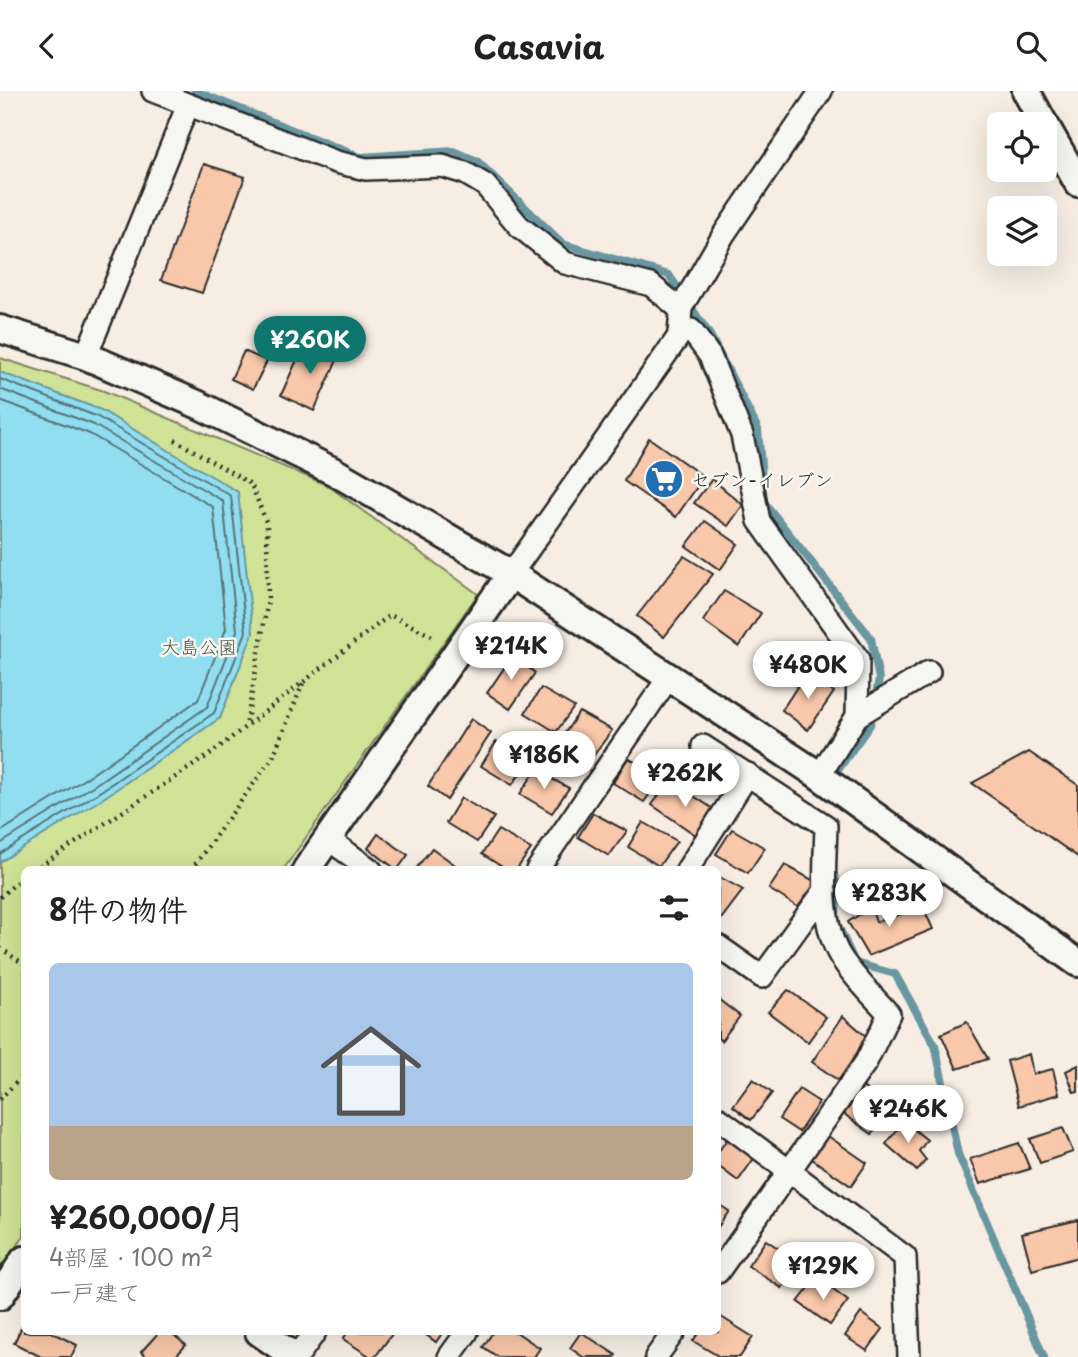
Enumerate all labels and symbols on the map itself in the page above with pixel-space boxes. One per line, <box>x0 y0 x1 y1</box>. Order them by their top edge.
pin: ¥260K <box>261 317 359 376</box>
supermarket icon: セブン-イレブン <box>643 458 685 500</box>
place label: セブン-イレブン <box>691 465 833 493</box>
pin: ¥214K <box>462 623 560 682</box>
park label: 大島公園 <box>161 632 237 660</box>
pin: ¥480K <box>759 641 857 701</box>
pin: ¥186K <box>495 731 593 791</box>
pin: ¥262K <box>636 749 734 809</box>
pin: ¥283K <box>840 869 938 929</box>
pin: ¥246K <box>859 1086 957 1145</box>
pin: ¥129K <box>774 1243 872 1302</box>

